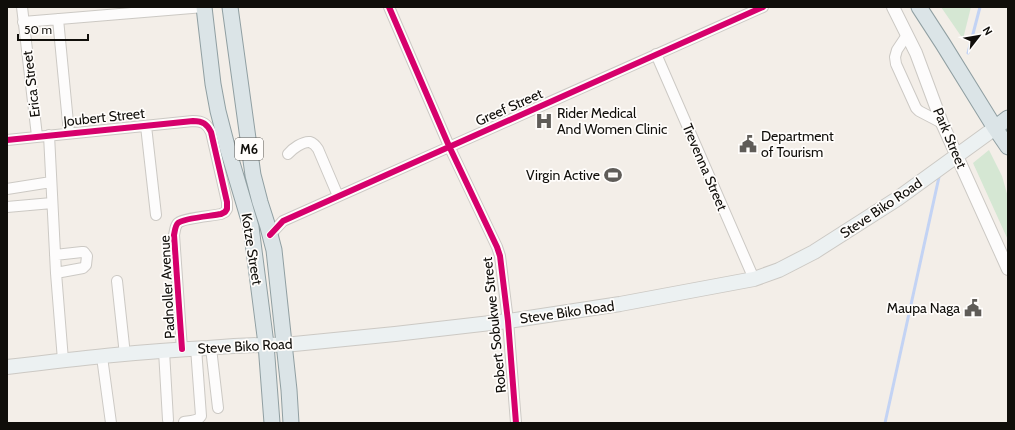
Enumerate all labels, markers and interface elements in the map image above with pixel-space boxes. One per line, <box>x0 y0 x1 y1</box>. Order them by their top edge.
scale bar <box>18 16 88 42</box>
north arrow <box>959 16 999 56</box>
text: 50 m <box>24 22 52 37</box>
text: N <box>980 24 996 38</box>
street label: Erica Street <box>18 49 44 118</box>
street label: Greef Street <box>473 84 546 130</box>
street label: Joubert Street <box>61 104 146 130</box>
place label: Rider Medical And Women Clinic <box>557 104 667 138</box>
street label: Park Street <box>929 105 971 171</box>
hospital icon: Rider Medical And Women Clinic <box>534 111 554 131</box>
street label: Trevenna Street <box>679 121 732 214</box>
place label: Department of Tourism <box>761 127 834 161</box>
public building icon: Department of Tourism <box>738 134 758 154</box>
road number: M6 <box>235 138 263 160</box>
sports icon: Virgin Active <box>603 165 623 185</box>
place label: Virgin Active <box>526 166 600 184</box>
street label: Steve Biko Road <box>836 174 926 242</box>
street label: Kotze Street <box>237 212 267 286</box>
street label: Padnoller Avenue <box>155 235 179 339</box>
street label: Robert Sobukwe Street <box>478 256 510 394</box>
street label: Steve Biko Road <box>519 296 615 328</box>
public building icon: Maupa Naga <box>963 298 983 318</box>
place label: Maupa Naga <box>887 299 960 317</box>
street label: Steve Biko Road <box>197 335 293 357</box>

